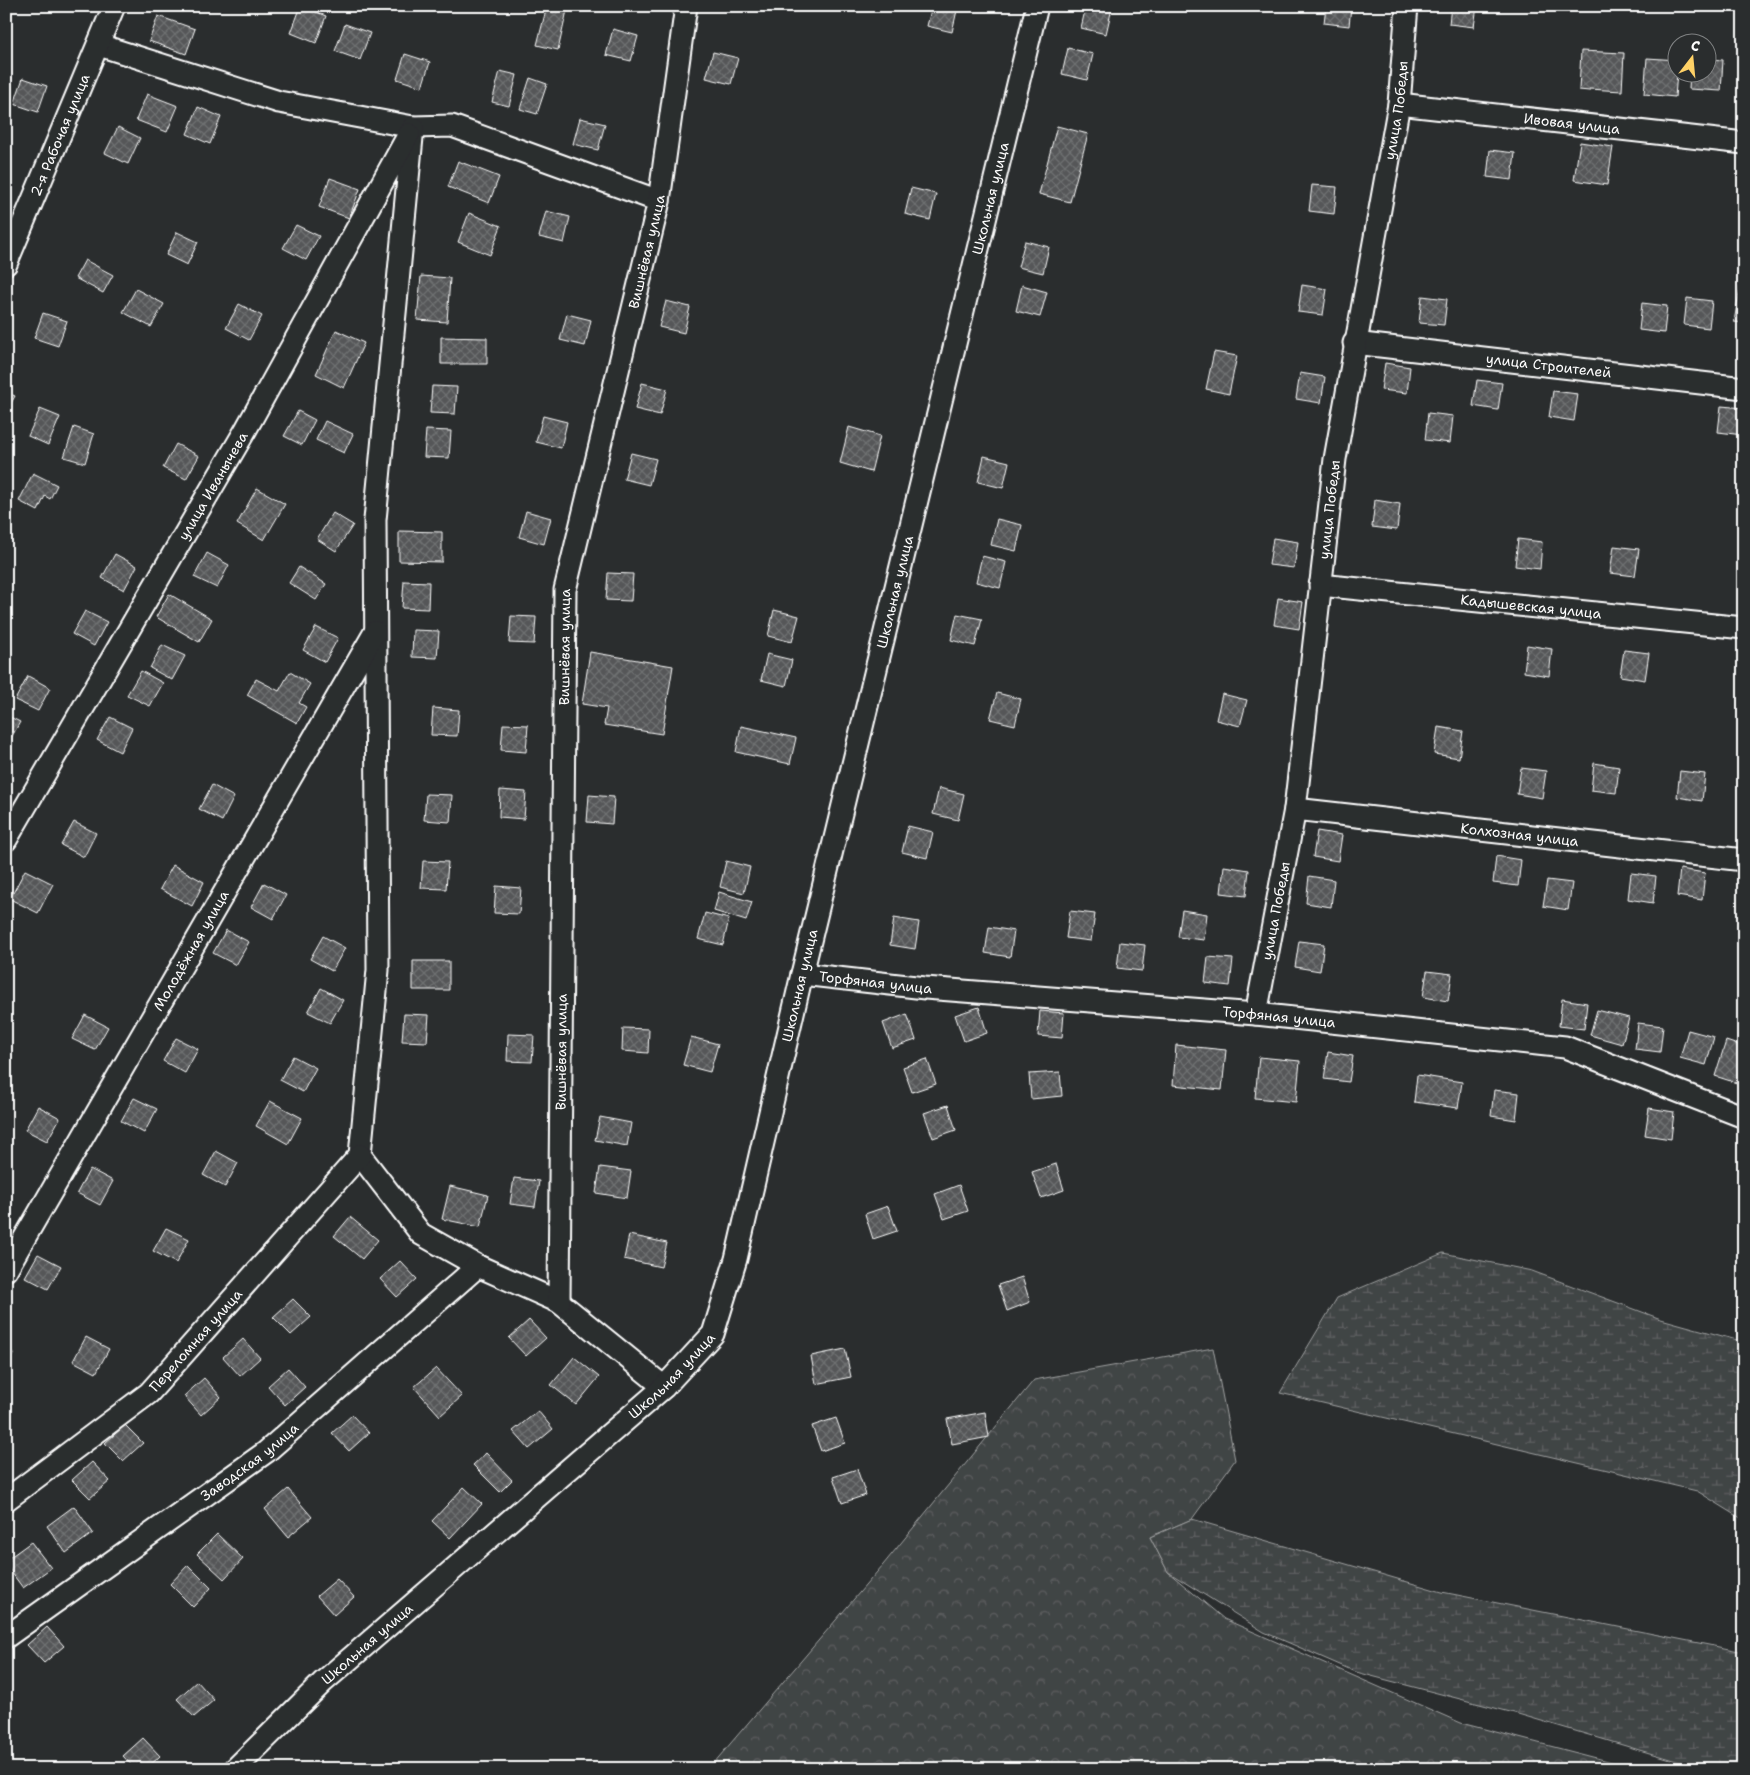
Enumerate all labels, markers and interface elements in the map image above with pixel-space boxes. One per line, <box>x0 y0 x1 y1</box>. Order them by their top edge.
north arrow <box>1668 32 1718 82</box>
text: С <box>1689 36 1702 55</box>
street label: улица Победы <box>1380 60 1411 161</box>
street label: 2-я Рабочая улица <box>26 71 94 199</box>
street label: Ивовая улица <box>1523 109 1621 138</box>
street label: Школьная улица <box>968 140 1013 257</box>
street label: Вишнёвая улица <box>624 194 669 311</box>
street label: улица Строителей <box>1485 349 1612 382</box>
street label: улица Иванычева <box>174 428 252 544</box>
street label: улица Победы <box>1315 459 1344 560</box>
street label: Школьная улица <box>872 533 917 650</box>
street label: Вишнёвая улица <box>555 588 574 705</box>
street label: Кадышевская улица <box>1460 590 1603 623</box>
street label: Колхозная улица <box>1460 819 1580 850</box>
street label: улица Победы <box>1257 860 1294 961</box>
street label: Молодёжная улица <box>149 887 233 1014</box>
street label: Школьная улица <box>778 927 822 1044</box>
street label: Торфяная улица <box>818 967 933 998</box>
street label: Вишнёвая улица <box>552 993 571 1110</box>
street label: Торфяная улица <box>1222 1002 1337 1031</box>
street label: Переломная улица <box>145 1285 246 1396</box>
street label: Школьная улица <box>625 1329 719 1423</box>
street label: Заводская улица <box>197 1418 302 1505</box>
street label: Школьная улица <box>318 1599 417 1688</box>

